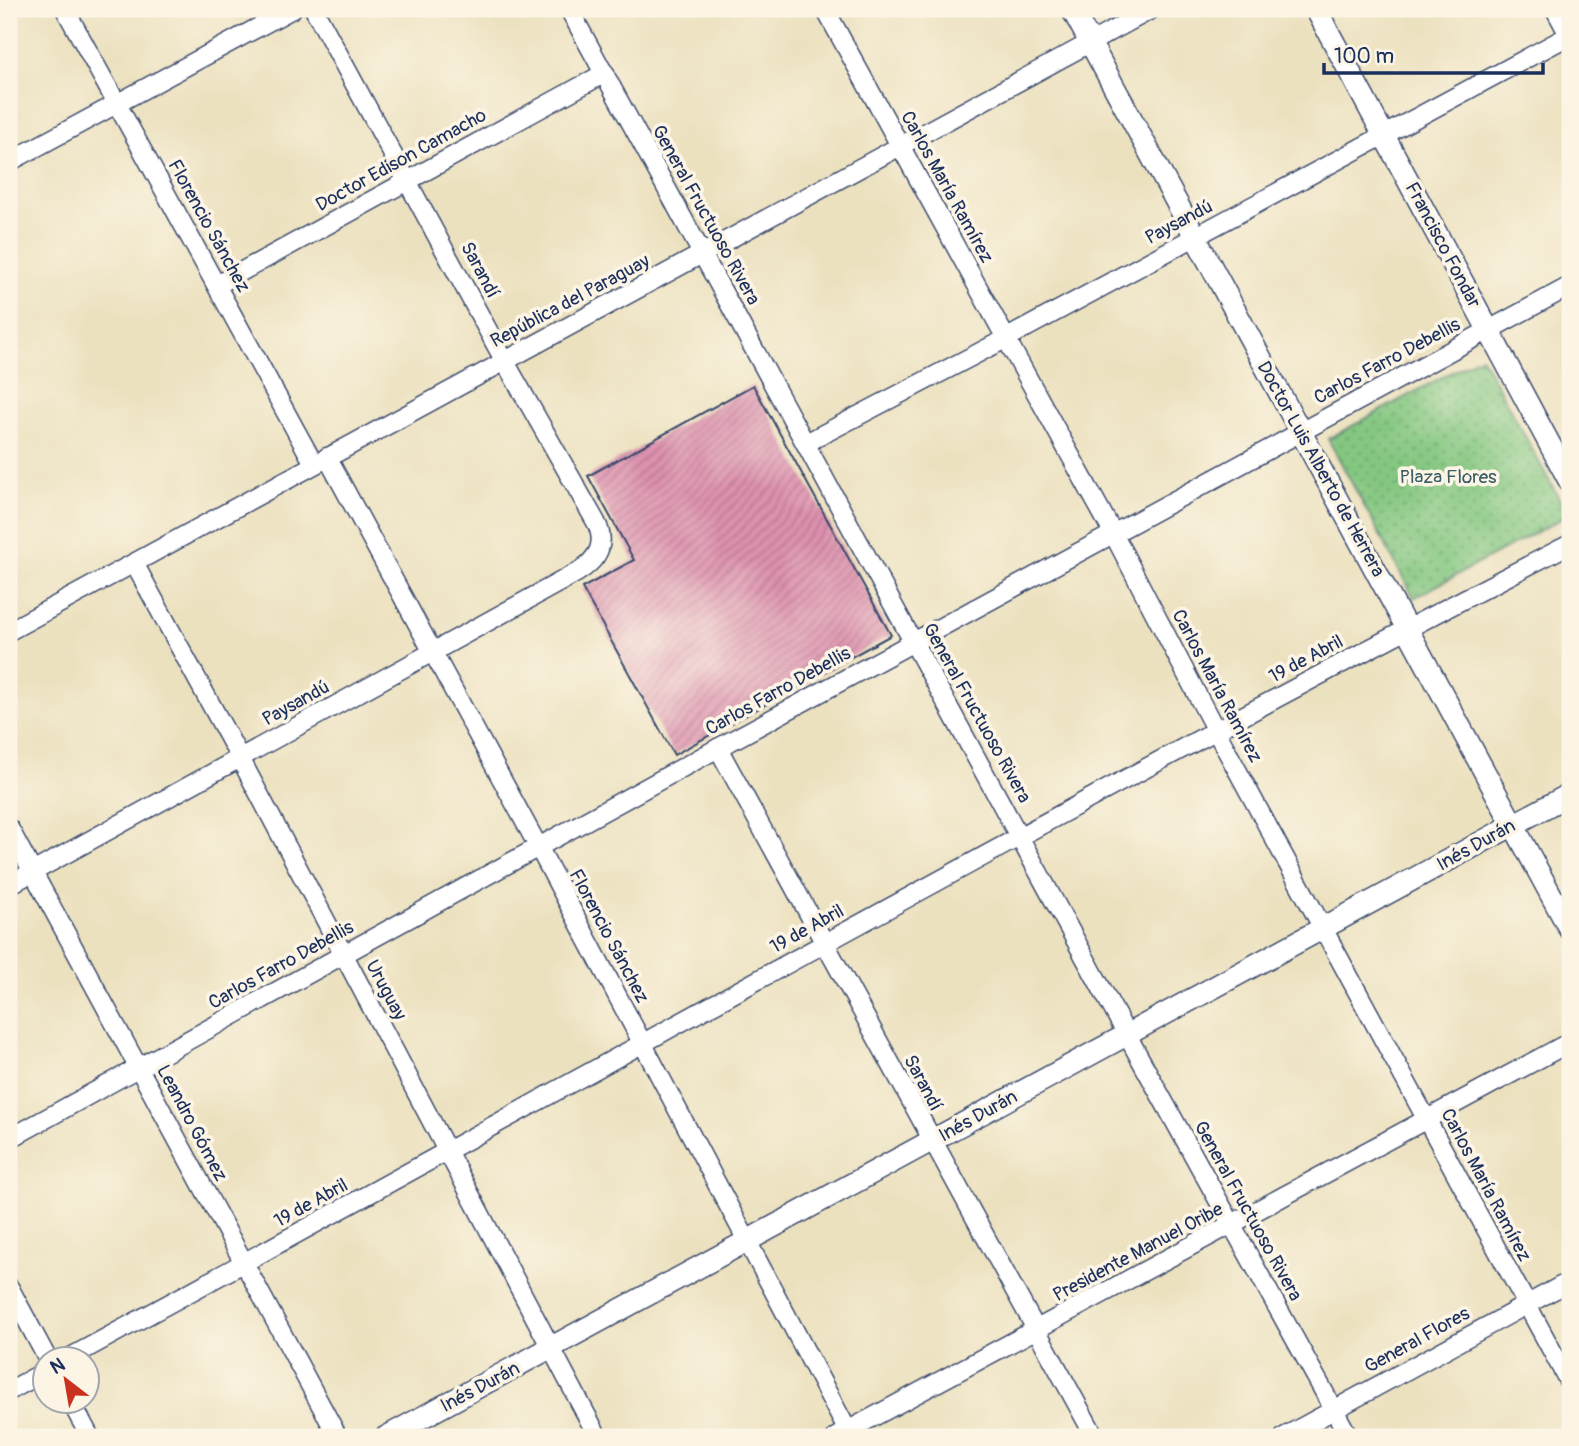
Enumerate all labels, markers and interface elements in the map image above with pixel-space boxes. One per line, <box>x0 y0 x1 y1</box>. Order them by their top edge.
scale bar <box>1324 32 1542 76</box>
text: 100 m <box>1334 43 1394 70</box>
street label: Doctor Edison Camacho <box>311 103 491 217</box>
street label: Carlos María Ramírez <box>895 107 999 267</box>
street label: General Fructuoso Rivera <box>647 121 766 309</box>
street label: Florencio Sánchez <box>163 155 255 297</box>
street label: Francisco Fondar <box>1400 178 1486 312</box>
street label: Paysandú <box>1141 194 1217 250</box>
street label: Sarandí <box>455 238 505 302</box>
street label: República del Paraguay <box>486 249 654 353</box>
street label: Carlos Farro Debellis <box>1310 312 1465 410</box>
street label: Doctor Luis Alberto de Herrera <box>1252 357 1390 581</box>
park label: Plaza Flores <box>1399 465 1497 489</box>
street label: Carlos María Ramírez <box>1167 605 1268 767</box>
street label: General Fructuoso Rivera <box>918 619 1037 807</box>
street label: 19 de Abril <box>1265 629 1347 689</box>
street label: Carlos Farro Debellis <box>701 641 855 741</box>
street label: Paysandú <box>258 675 334 731</box>
street label: Inés Durán <box>1432 814 1520 876</box>
street label: Florencio Sánchez <box>564 865 654 1007</box>
street label: 19 de Abril <box>766 899 848 959</box>
street label: Carlos Farro Debellis <box>204 915 358 1015</box>
street label: Uruguay <box>360 956 412 1024</box>
street label: Sarandí <box>898 1051 948 1115</box>
street label: Leandro Gómez <box>151 1061 233 1185</box>
street label: Inés Durán <box>934 1085 1022 1147</box>
street label: Carlos María Ramírez <box>1436 1104 1537 1266</box>
street label: General Fructuoso Rivera <box>1189 1117 1308 1305</box>
street label: 19 de Abril <box>270 1173 352 1233</box>
street label: Presidente Manuel Oribe <box>1049 1197 1228 1307</box>
street label: General Flores <box>1360 1301 1474 1379</box>
north arrow <box>32 1344 102 1414</box>
text: N <box>46 1353 70 1380</box>
street label: Inés Durán <box>436 1356 524 1418</box>

